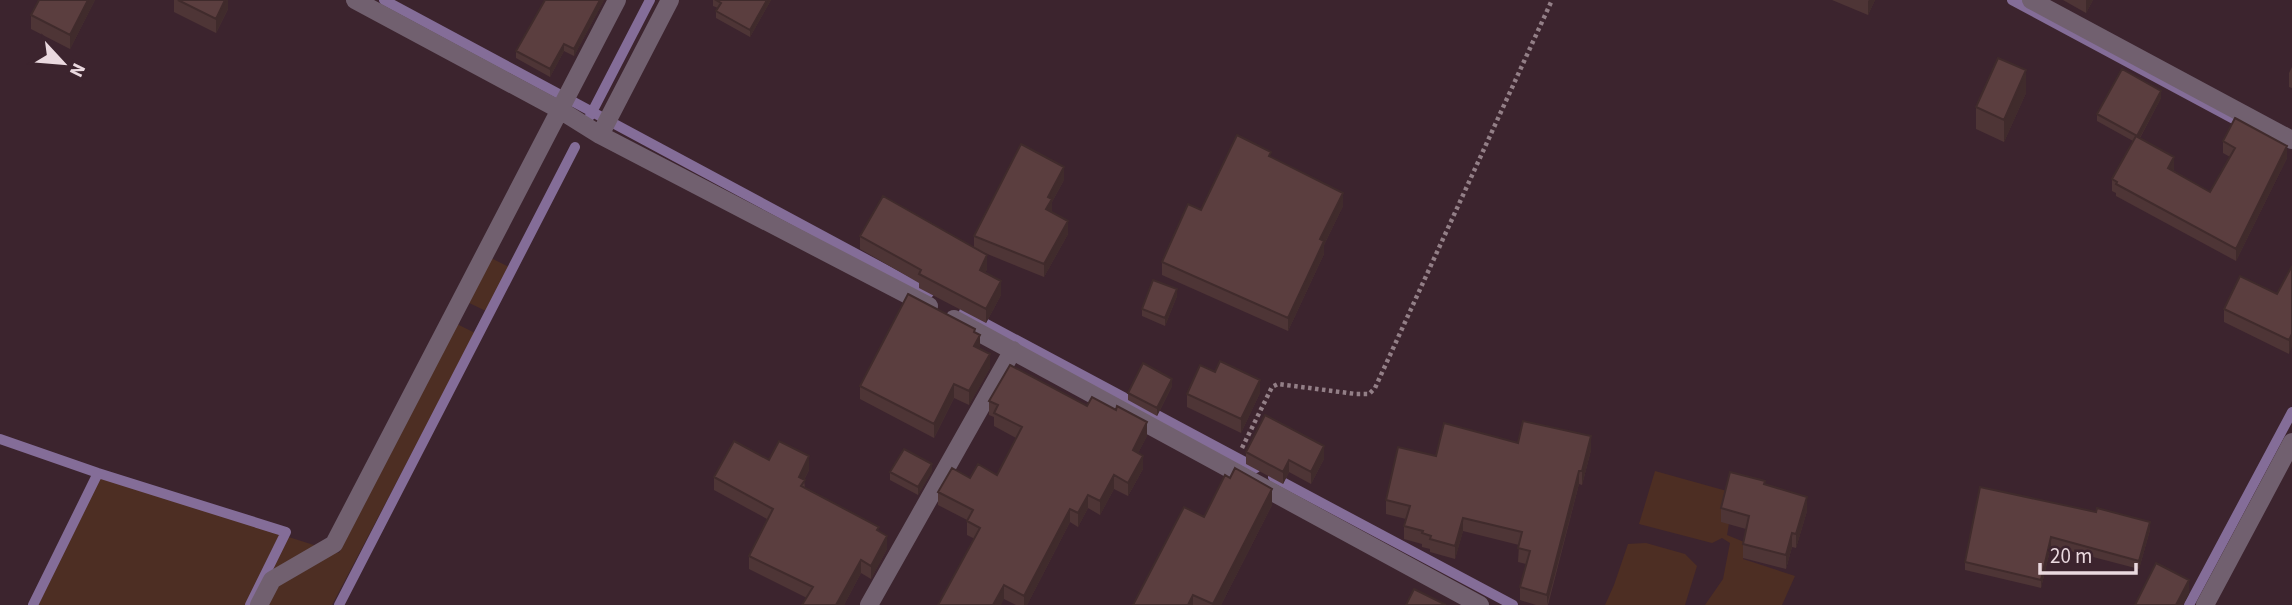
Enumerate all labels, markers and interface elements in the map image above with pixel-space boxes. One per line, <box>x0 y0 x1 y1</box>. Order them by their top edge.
north arrow <box>28 28 98 98</box>
text: N <box>62 58 92 81</box>
scale bar <box>2040 532 2136 576</box>
text: 20 m <box>2050 541 2092 571</box>

